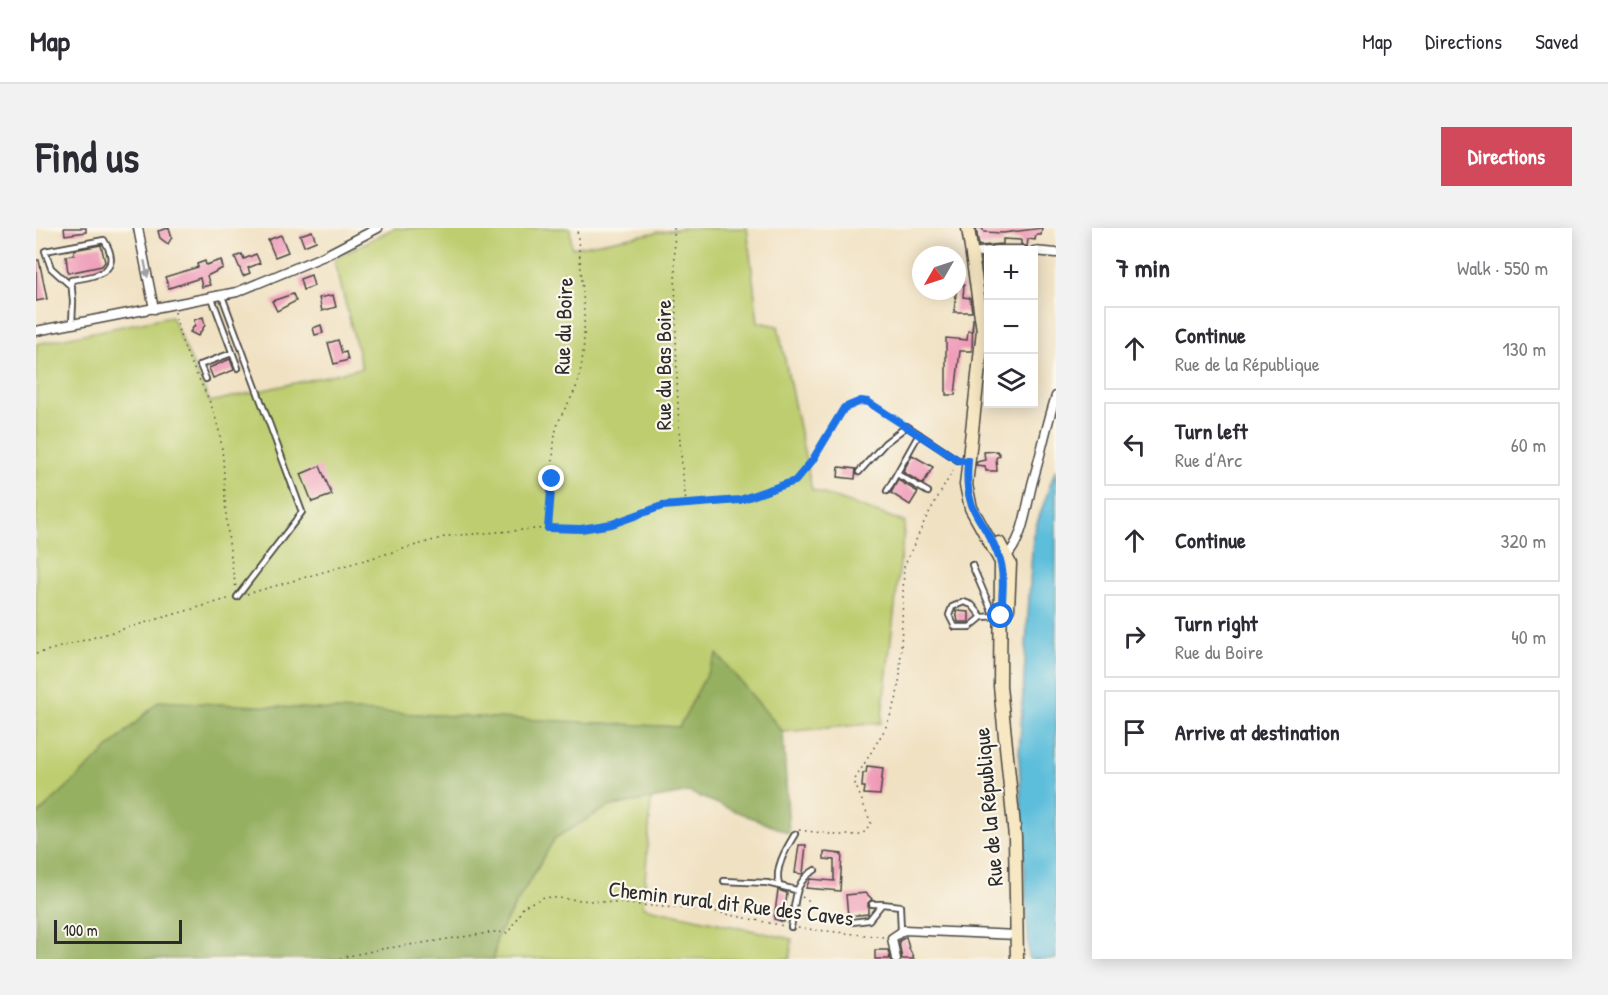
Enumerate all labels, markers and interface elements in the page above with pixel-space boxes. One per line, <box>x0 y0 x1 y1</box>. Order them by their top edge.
text: Map <box>30 22 70 60</box>
text: Map <box>1362 27 1392 56</box>
text: Directions <box>1425 27 1502 56</box>
text: Saved <box>1535 27 1578 56</box>
button: Directions <box>1441 127 1572 186</box>
text: Find us <box>36 128 139 185</box>
north arrow <box>912 246 966 300</box>
map controls <box>984 246 1038 408</box>
button: + <box>984 246 1038 300</box>
text: 7 min <box>1116 250 1170 285</box>
text: Walk · 550 m <box>1457 254 1548 281</box>
one-way arrow <box>142 259 151 278</box>
street label: Rue du Boire <box>546 277 580 375</box>
street label: Rue du Bas Boire <box>648 299 678 430</box>
button: − <box>984 300 1038 354</box>
text: Continue <box>1175 320 1246 350</box>
icon: ahead <box>1118 332 1151 365</box>
text: 130 m <box>1503 335 1546 362</box>
text: Rue de la République <box>1175 350 1320 377</box>
button: layers <box>984 354 1038 408</box>
text: Turn left <box>1175 416 1248 446</box>
icon: left <box>1118 428 1151 461</box>
text: 60 m <box>1511 431 1546 458</box>
text: Rue d’Arc <box>1175 446 1242 473</box>
route end <box>538 465 564 491</box>
icon: ahead <box>1118 524 1151 557</box>
text: Continue <box>1175 525 1246 555</box>
text: 320 m <box>1501 527 1546 554</box>
route start <box>987 602 1013 628</box>
text: Turn right <box>1175 608 1258 638</box>
icon: right <box>1118 620 1151 653</box>
text: 40 m <box>1511 623 1546 650</box>
text: Rue du Boire <box>1175 638 1263 665</box>
icon: arrive <box>1118 716 1151 749</box>
text: Arrive at destination <box>1175 717 1340 747</box>
street label: Rue de la République <box>966 726 1010 888</box>
street label: Chemin rural dit Rue des Caves <box>607 873 855 933</box>
scale bar <box>54 917 182 944</box>
text: 100 m <box>63 919 98 941</box>

